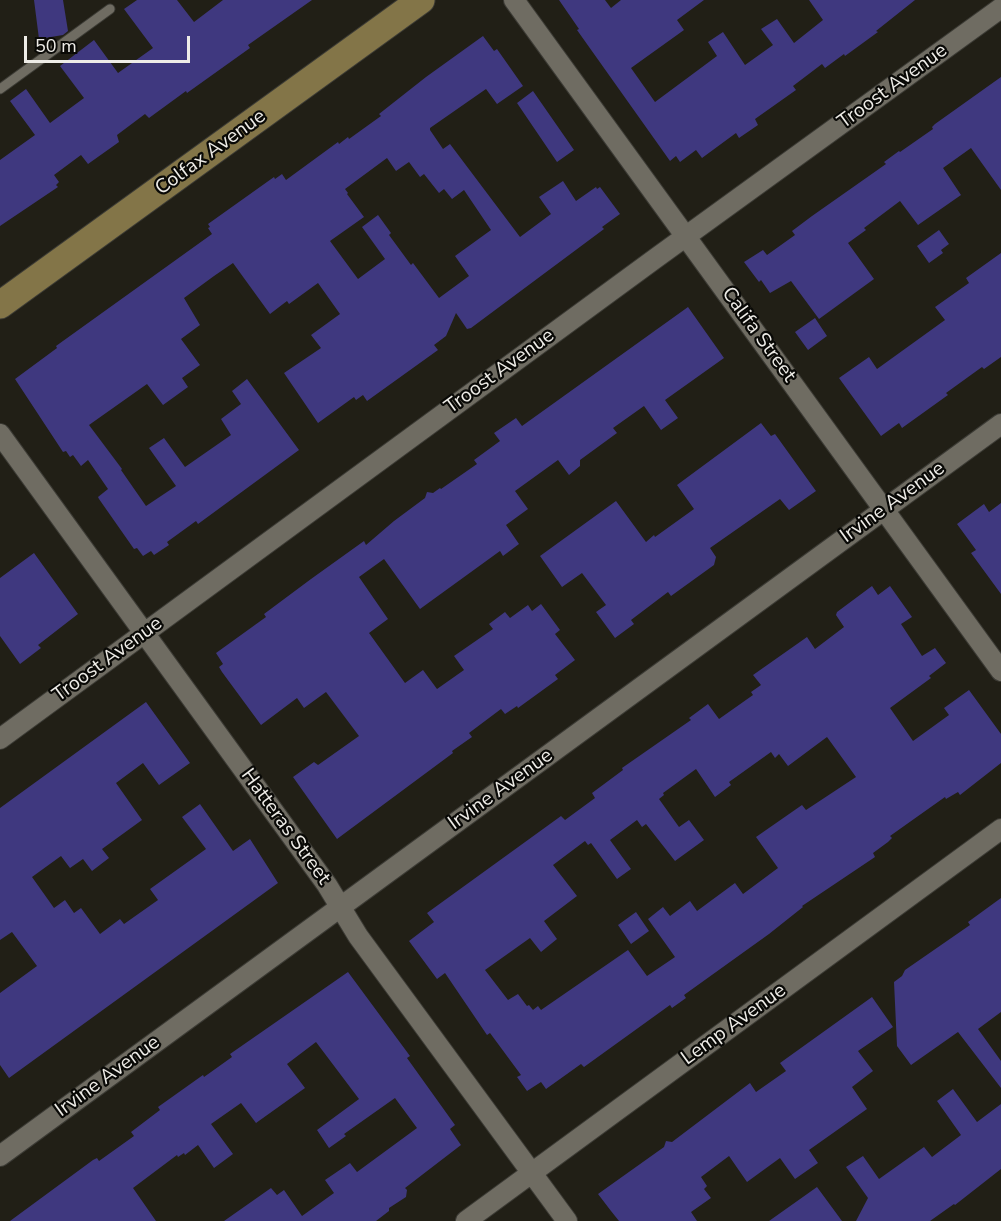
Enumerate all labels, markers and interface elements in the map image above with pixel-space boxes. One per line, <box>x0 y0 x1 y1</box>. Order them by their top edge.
scale bar <box>27 24 194 62</box>
text: 50 m <box>35 34 77 58</box>
street label: Troost Avenue <box>834 39 952 135</box>
street label: Colfax Avenue <box>151 105 271 201</box>
street label: Califa Street <box>716 283 800 387</box>
street label: Troost Avenue <box>441 324 559 420</box>
street label: Irvine Avenue <box>836 457 950 549</box>
street label: Troost Avenue <box>49 612 167 708</box>
street label: Irvine Avenue <box>444 744 558 836</box>
street label: Hatteras Street <box>235 764 335 890</box>
street label: Lemp Avenue <box>677 979 791 1071</box>
street label: Irvine Avenue <box>51 1031 165 1123</box>

